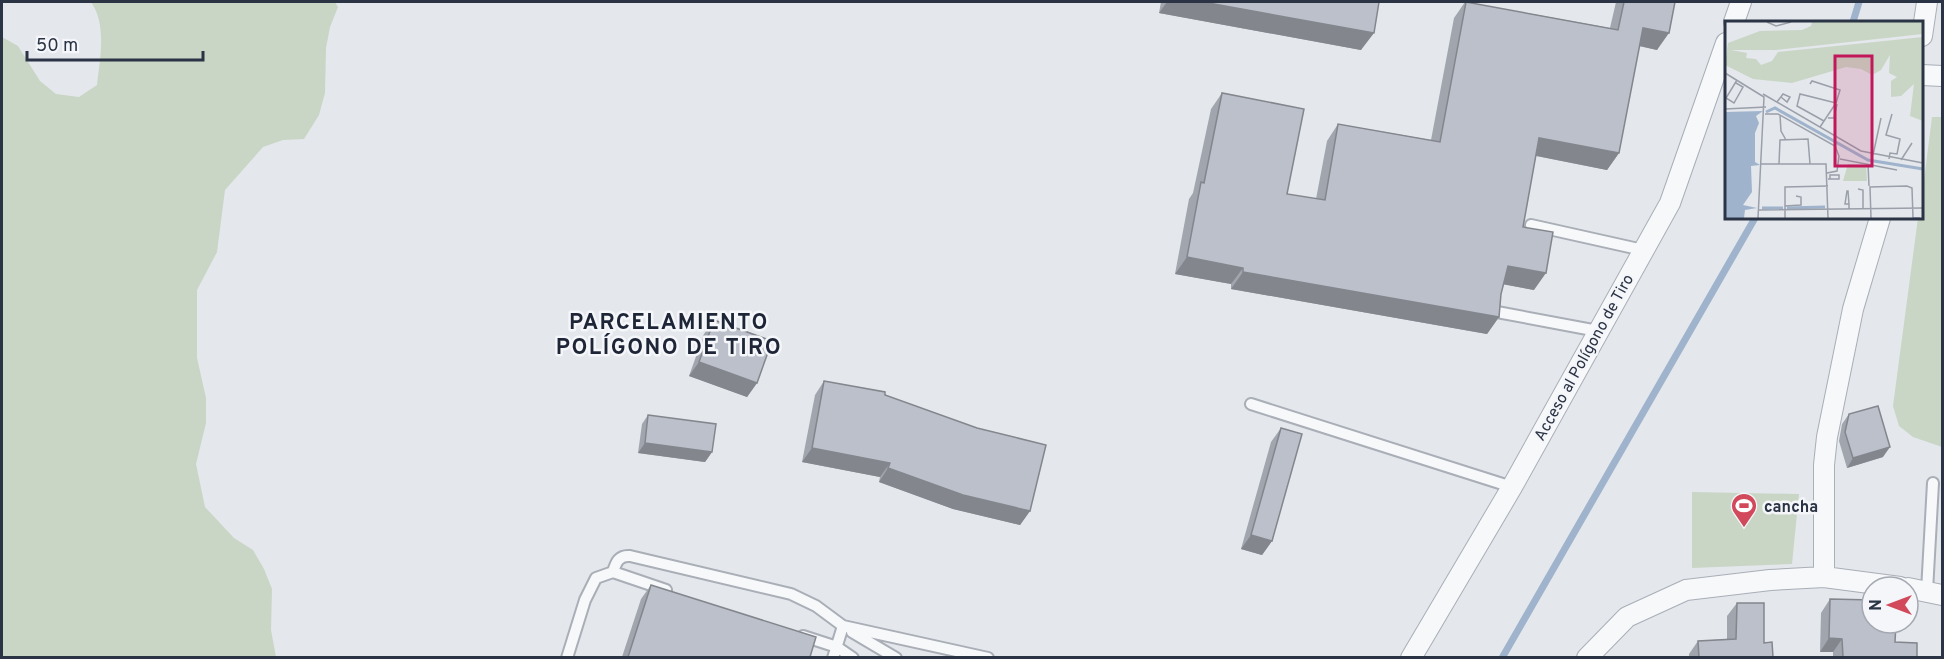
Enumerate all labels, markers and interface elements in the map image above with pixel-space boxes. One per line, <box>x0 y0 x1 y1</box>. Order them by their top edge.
inset map <box>1725 21 1923 219</box>
scale bar <box>27 24 202 62</box>
text: 50 m <box>36 35 78 58</box>
street label: Acceso al Polígono de Tiro <box>1531 271 1639 445</box>
district label: PARCELAMIENTO POLÍGONO DE TIRO <box>556 310 782 362</box>
sports icon: cancha <box>1729 491 1759 529</box>
place label: cancha <box>1764 498 1818 518</box>
north arrow <box>1860 575 1920 635</box>
text: N <box>1867 599 1887 611</box>

